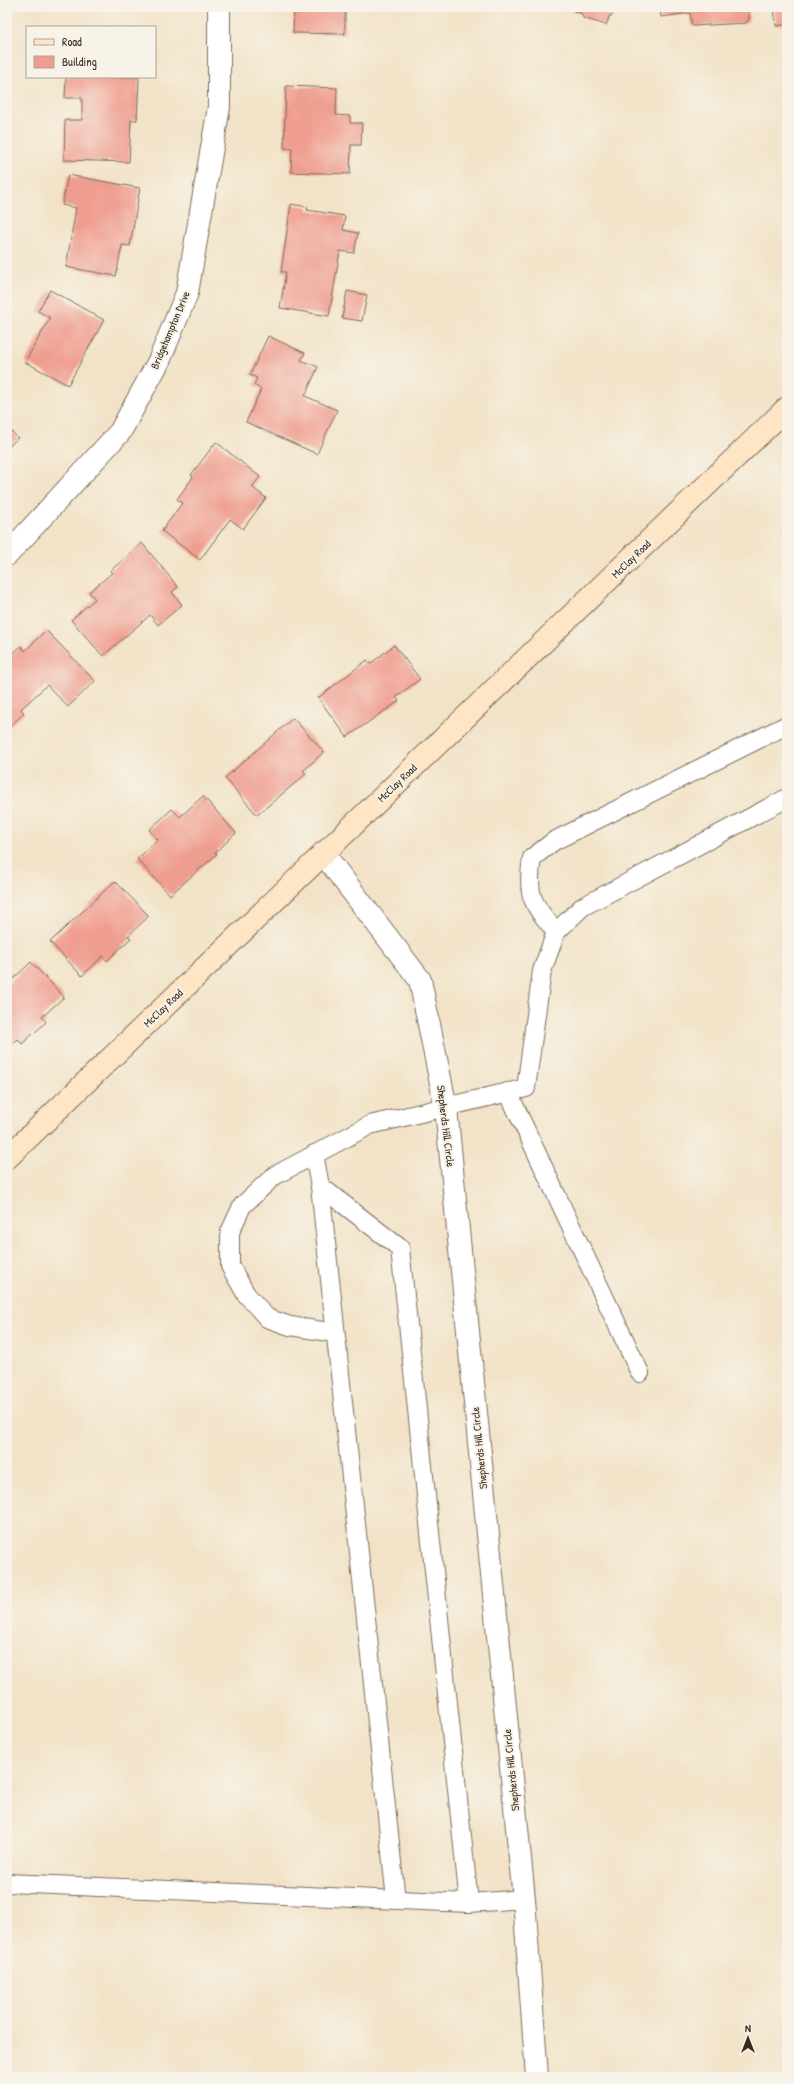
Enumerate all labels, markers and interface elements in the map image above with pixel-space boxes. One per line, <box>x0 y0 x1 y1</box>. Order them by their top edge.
legend <box>26 26 156 78</box>
text: Road <box>62 33 82 50</box>
text: Building <box>62 53 97 70</box>
street label: Bridgehampton Drive <box>147 288 193 371</box>
street label: McClay Road <box>608 536 654 581</box>
street label: McClay Road <box>374 760 420 805</box>
street label: McClay Road <box>140 985 186 1030</box>
street label: Shepherds Hill Circle <box>434 1084 458 1168</box>
street label: Shepherds Hill Circle <box>468 1406 490 1490</box>
street label: Shepherds Hill Circle <box>500 1728 522 1812</box>
north arrow <box>728 2018 768 2058</box>
text: N <box>745 2021 751 2035</box>

